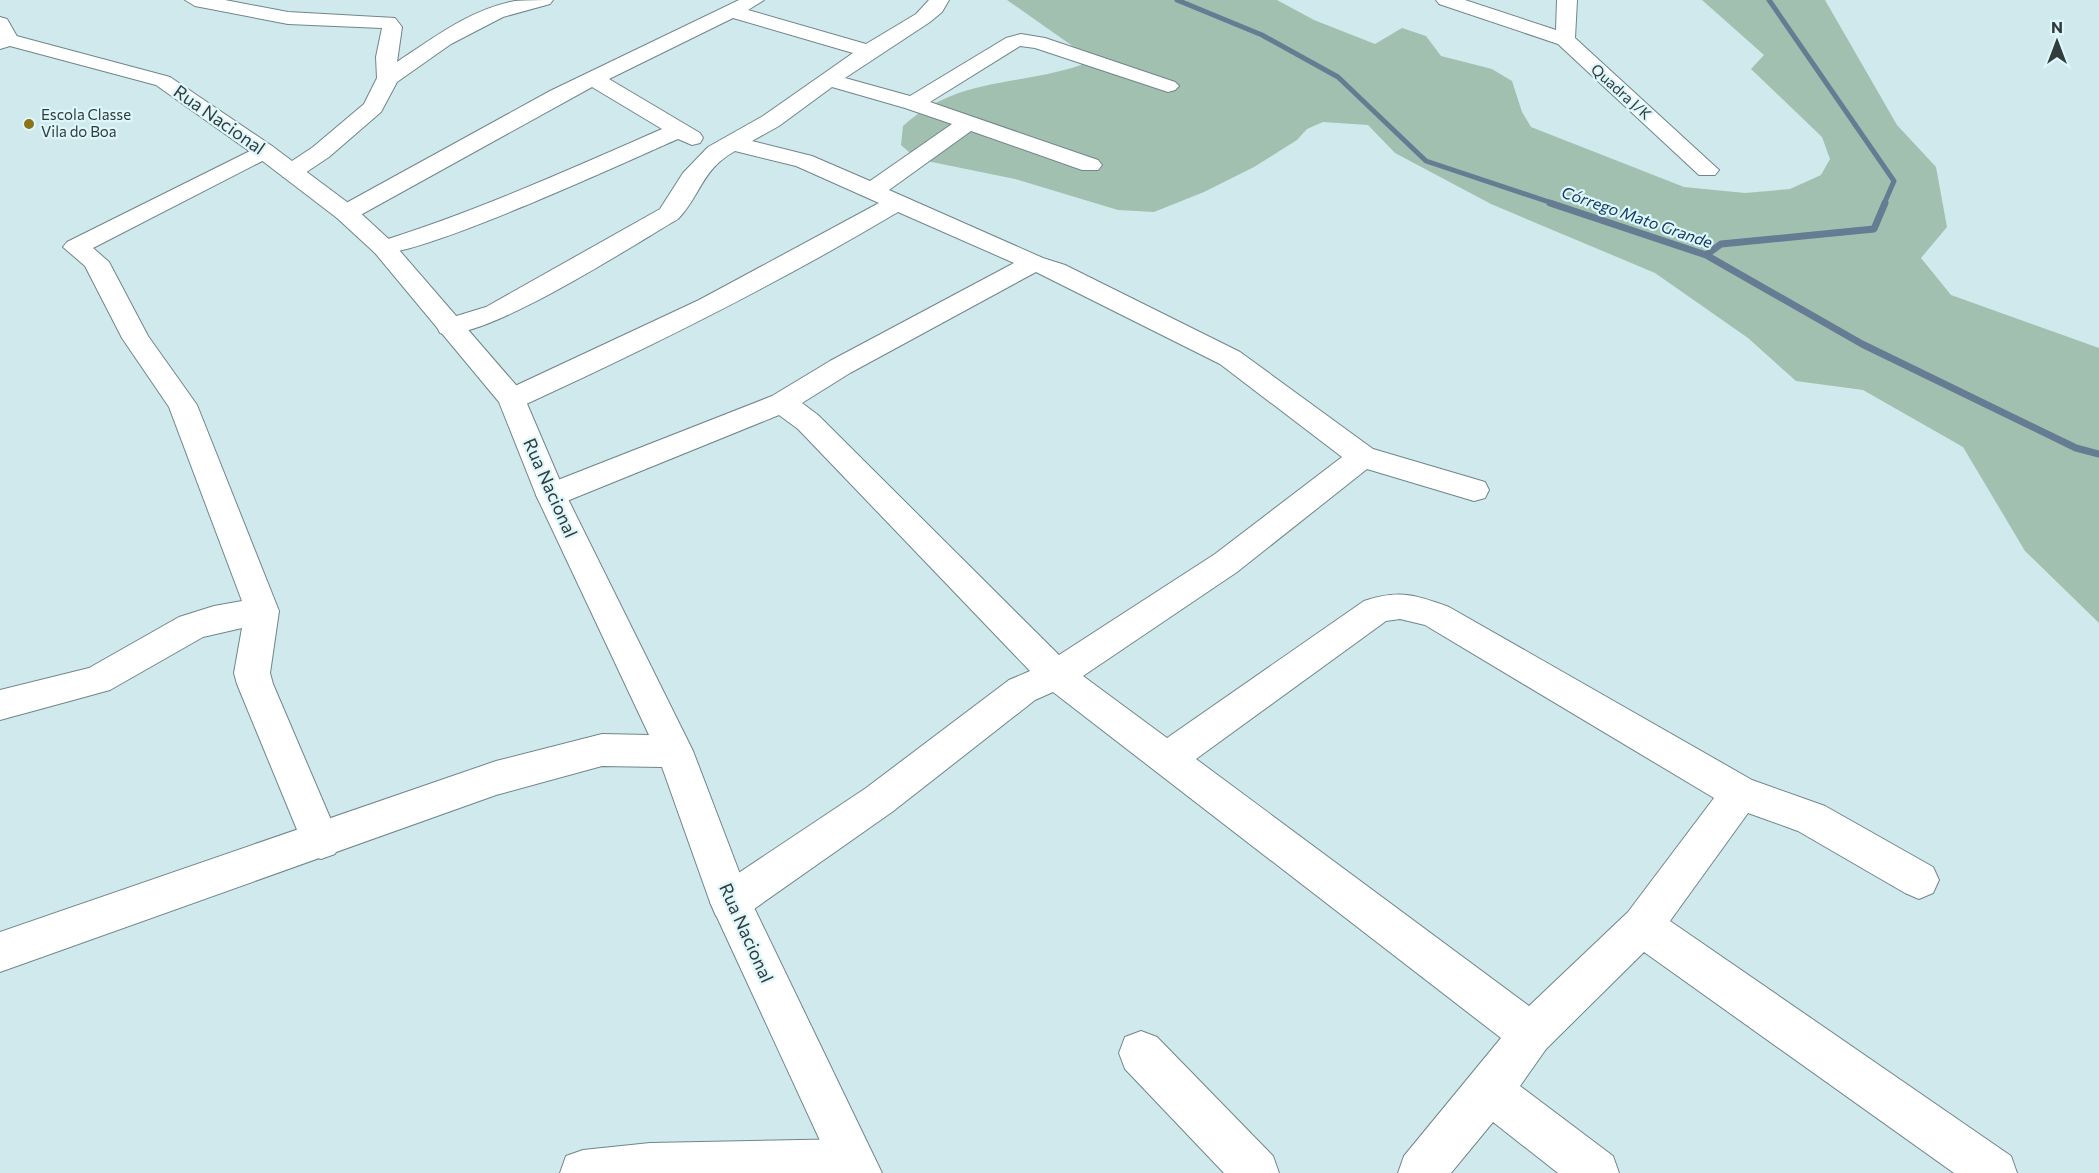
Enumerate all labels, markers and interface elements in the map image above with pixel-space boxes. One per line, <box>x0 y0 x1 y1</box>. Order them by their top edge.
north arrow <box>2027 12 2087 72</box>
text: N <box>2051 17 2063 36</box>
street label: Quadra J/K <box>1588 60 1655 123</box>
street label: Rua Nacional <box>170 80 269 159</box>
place label: Escola Classe Vila do Boa <box>41 105 131 140</box>
marker: Escola Classe Vila do Boa <box>22 117 36 131</box>
water label: Córrego Mato Grande <box>1559 182 1716 251</box>
street label: Rua Nacional <box>519 434 583 541</box>
street label: Rua Nacional <box>715 879 779 986</box>

